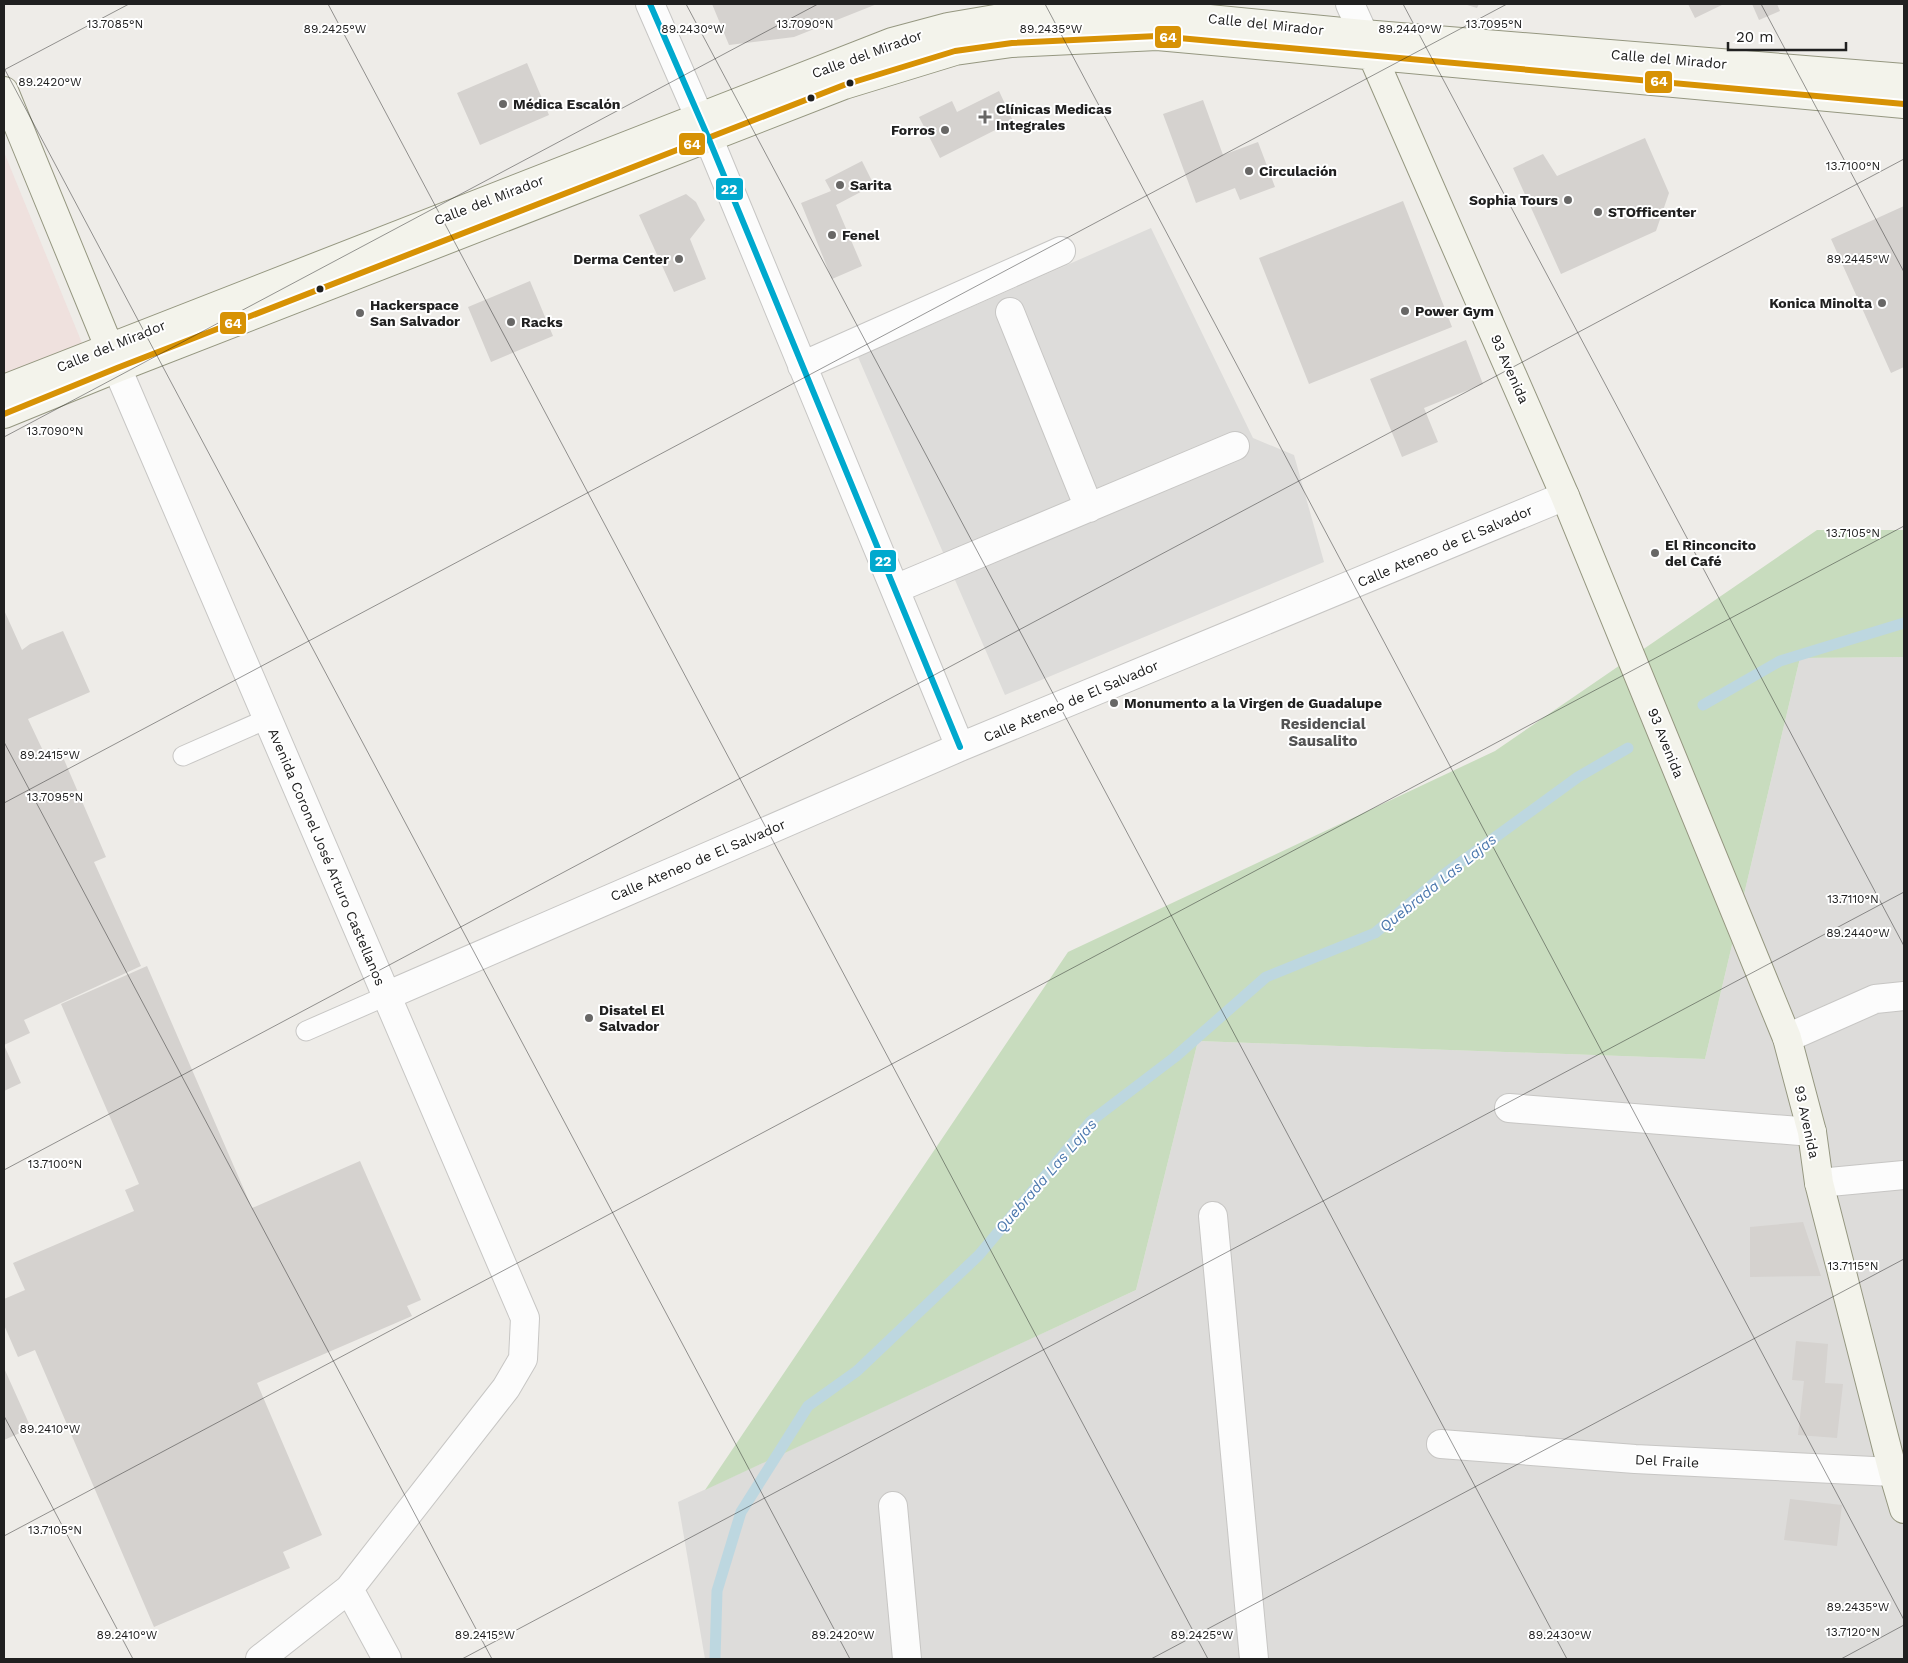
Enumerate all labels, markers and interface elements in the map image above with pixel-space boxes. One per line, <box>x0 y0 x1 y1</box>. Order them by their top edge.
street label: Calle del Mirador <box>1207 10 1325 38</box>
text: 13.7085°N <box>87 17 143 31</box>
text: 13.7090°N <box>777 17 833 31</box>
text: 13.7095°N <box>1466 17 1522 31</box>
scale bar <box>1728 20 1846 52</box>
text: 89.2425°W <box>304 22 367 36</box>
text: 89.2430°W <box>661 22 725 36</box>
text: 89.2435°W <box>1020 22 1083 36</box>
text: 89.2440°W <box>1378 22 1442 36</box>
line badge: 64 <box>1154 25 1182 49</box>
street label: Calle del Mirador <box>810 26 925 81</box>
text: 20 m <box>1736 28 1774 46</box>
text: 64 <box>1159 29 1177 45</box>
street label: Calle del Mirador <box>1610 46 1728 72</box>
line badge: 64 <box>1644 70 1673 94</box>
text: 64 <box>1650 73 1668 89</box>
text: 89.2420°W <box>18 75 82 89</box>
unlabelled marker <box>845 78 855 88</box>
unlabelled marker <box>806 93 816 103</box>
place label: Médica Escalón <box>513 96 621 112</box>
marker: Médica Escalón <box>497 98 509 110</box>
place label: Clínicas Medicas Integrales <box>996 101 1112 133</box>
marker: Clínicas Medicas Integrales <box>978 110 992 124</box>
place label: Forros <box>891 122 936 138</box>
marker: Forros <box>939 124 951 136</box>
line badge: 64 <box>678 132 706 156</box>
text: 64 <box>683 136 701 152</box>
text: 13.7100°N <box>1826 159 1880 173</box>
place label: Circulación <box>1259 163 1337 179</box>
marker: Circulación <box>1243 165 1255 177</box>
street label: Calle del Mirador <box>432 172 546 228</box>
line badge: 22 <box>715 177 744 201</box>
place label: Sarita <box>850 177 892 193</box>
marker: Sarita <box>834 179 846 191</box>
text: 22 <box>721 181 737 197</box>
place label: Sophia Tours <box>1469 192 1559 208</box>
marker: Sophia Tours <box>1562 194 1574 206</box>
place label: STOfficenter <box>1608 204 1696 220</box>
marker: STOfficenter <box>1592 206 1604 218</box>
place label: Fenel <box>842 227 880 243</box>
marker: Fenel <box>826 229 838 241</box>
place label: Derma Center <box>573 251 669 267</box>
text: 89.2445°W <box>1826 252 1890 266</box>
marker: Derma Center <box>673 253 685 265</box>
unlabelled marker <box>315 284 325 294</box>
place label: Konica Minolta <box>1769 295 1873 311</box>
place label: Hackerspace San Salvador <box>370 297 460 329</box>
marker: Konica Minolta <box>1876 297 1888 309</box>
place label: Power Gym <box>1415 303 1494 319</box>
marker: Power Gym <box>1399 305 1411 317</box>
marker: Hackerspace San Salvador <box>354 307 366 319</box>
line badge: 64 <box>219 311 247 335</box>
place label: Racks <box>521 314 563 330</box>
text: 64 <box>224 315 242 331</box>
marker: Racks <box>505 316 517 328</box>
street label: Calle del Mirador <box>54 317 168 375</box>
street label: 93 Avenida <box>1488 332 1532 406</box>
text: 13.7090°N <box>27 424 83 438</box>
street label: Calle Ateneo de El Salvador <box>1355 502 1535 590</box>
text: 13.7105°N <box>1826 526 1880 540</box>
place label: El Rinconcito del Café <box>1665 537 1756 569</box>
marker: El Rinconcito del Café <box>1649 547 1661 559</box>
line badge: 22 <box>869 549 897 573</box>
text: 22 <box>875 553 891 569</box>
street label: Calle Ateneo de El Salvador <box>981 657 1161 745</box>
place label: Monumento a la Virgen de Guadalupe <box>1124 695 1382 711</box>
marker: Monumento a la Virgen de Guadalupe <box>1108 697 1120 709</box>
street label: 93 Avenida <box>1645 706 1687 780</box>
district label: Residencial Sausalito <box>1280 715 1366 750</box>
street label: Avenida Coronel José Arturo Castellanos <box>265 726 389 988</box>
text: 89.2415°W <box>20 748 81 762</box>
text: 13.7095°N <box>27 790 83 804</box>
street label: Calle Ateneo de El Salvador <box>608 816 788 904</box>
water label: Quebrada Las Lajas <box>1376 830 1500 936</box>
text: 13.7110°N <box>1827 892 1879 906</box>
text: 89.2440°W <box>1826 926 1890 940</box>
place label: Disatel El Salvador <box>599 1002 665 1034</box>
marker: Disatel El Salvador <box>583 1012 595 1024</box>
street label: 93 Avenida <box>1791 1084 1823 1160</box>
water label: Quebrada Las Lajas <box>992 1115 1101 1237</box>
text: 13.7100°N <box>28 1157 82 1171</box>
text: 13.7115°N <box>1827 1259 1879 1273</box>
text: 89.2410°W <box>20 1422 81 1436</box>
street label: Del Fraile <box>1635 1451 1699 1471</box>
text: 13.7105°N <box>28 1523 82 1537</box>
text: 89.2435°W <box>1827 1600 1890 1614</box>
text: 13.7120°N <box>1826 1625 1880 1639</box>
text: 89.2410°W <box>97 1628 158 1642</box>
text: 89.2415°W <box>455 1628 516 1642</box>
text: 89.2420°W <box>811 1628 875 1642</box>
text: 89.2425°W <box>1171 1628 1234 1642</box>
text: 89.2430°W <box>1528 1628 1592 1642</box>

